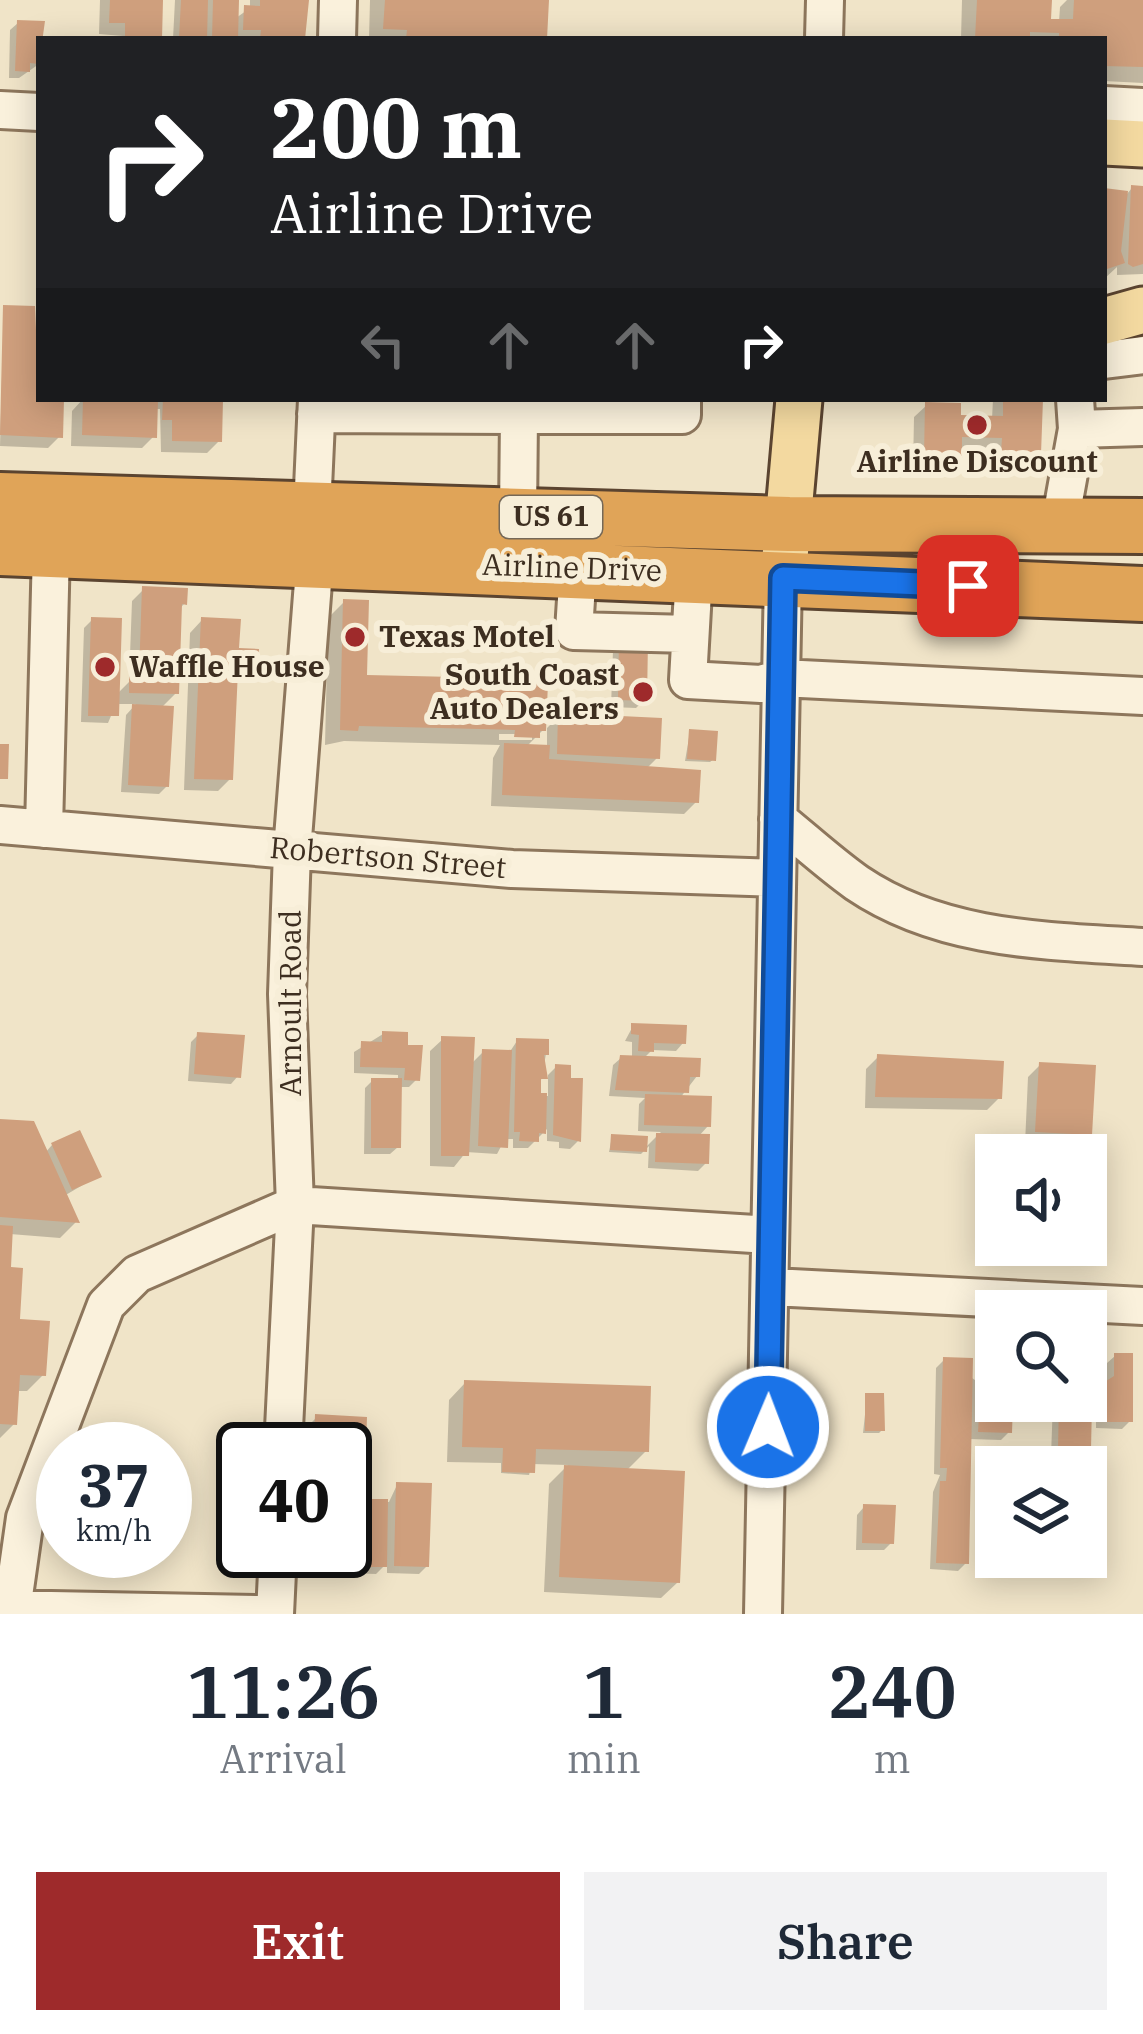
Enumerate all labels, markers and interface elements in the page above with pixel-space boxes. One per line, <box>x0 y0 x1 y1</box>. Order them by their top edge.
text: 200 m <box>270 72 522 181</box>
icon: right <box>72 84 228 240</box>
text: Airline Drive <box>270 178 593 248</box>
icon: left <box>350 312 416 378</box>
icon: ahead <box>476 312 542 378</box>
icon: ahead <box>602 312 668 378</box>
icon: right <box>728 312 794 378</box>
marker: Airline Discount <box>964 412 990 438</box>
place label: Airline Discount <box>856 441 1098 480</box>
road number: US 61 <box>500 496 602 538</box>
pin <box>917 535 1019 637</box>
street label: Airline Drive <box>482 544 663 589</box>
icon: arrive <box>935 553 1001 619</box>
place label: Texas Motel <box>379 616 555 655</box>
marker: Texas Motel <box>342 624 368 650</box>
place label: Waffle House <box>129 646 325 685</box>
marker: Waffle House <box>92 654 118 680</box>
place label: South Coast Auto Dealers <box>430 654 619 727</box>
marker: South Coast Auto Dealers <box>630 679 656 705</box>
street label: Robertson Street <box>268 827 508 886</box>
street label: Arnoult Road <box>270 910 309 1096</box>
map controls <box>975 1134 1107 1578</box>
button: sound <box>975 1134 1107 1266</box>
button: search <box>975 1290 1107 1422</box>
position arrow <box>705 1364 831 1490</box>
speed limit sign: 40 <box>216 1422 372 1578</box>
text: 37 <box>78 1445 150 1524</box>
button: layers <box>975 1446 1107 1578</box>
text: km/h <box>76 1510 152 1549</box>
text: 11:26 <box>186 1644 380 1738</box>
text: 1 <box>582 1644 625 1738</box>
text: 240 <box>827 1644 957 1738</box>
text: Arrival <box>220 1733 347 1784</box>
text: min <box>567 1733 641 1784</box>
text: m <box>873 1733 911 1784</box>
button: Exit <box>36 1872 560 2010</box>
button: Share <box>584 1872 1107 2010</box>

